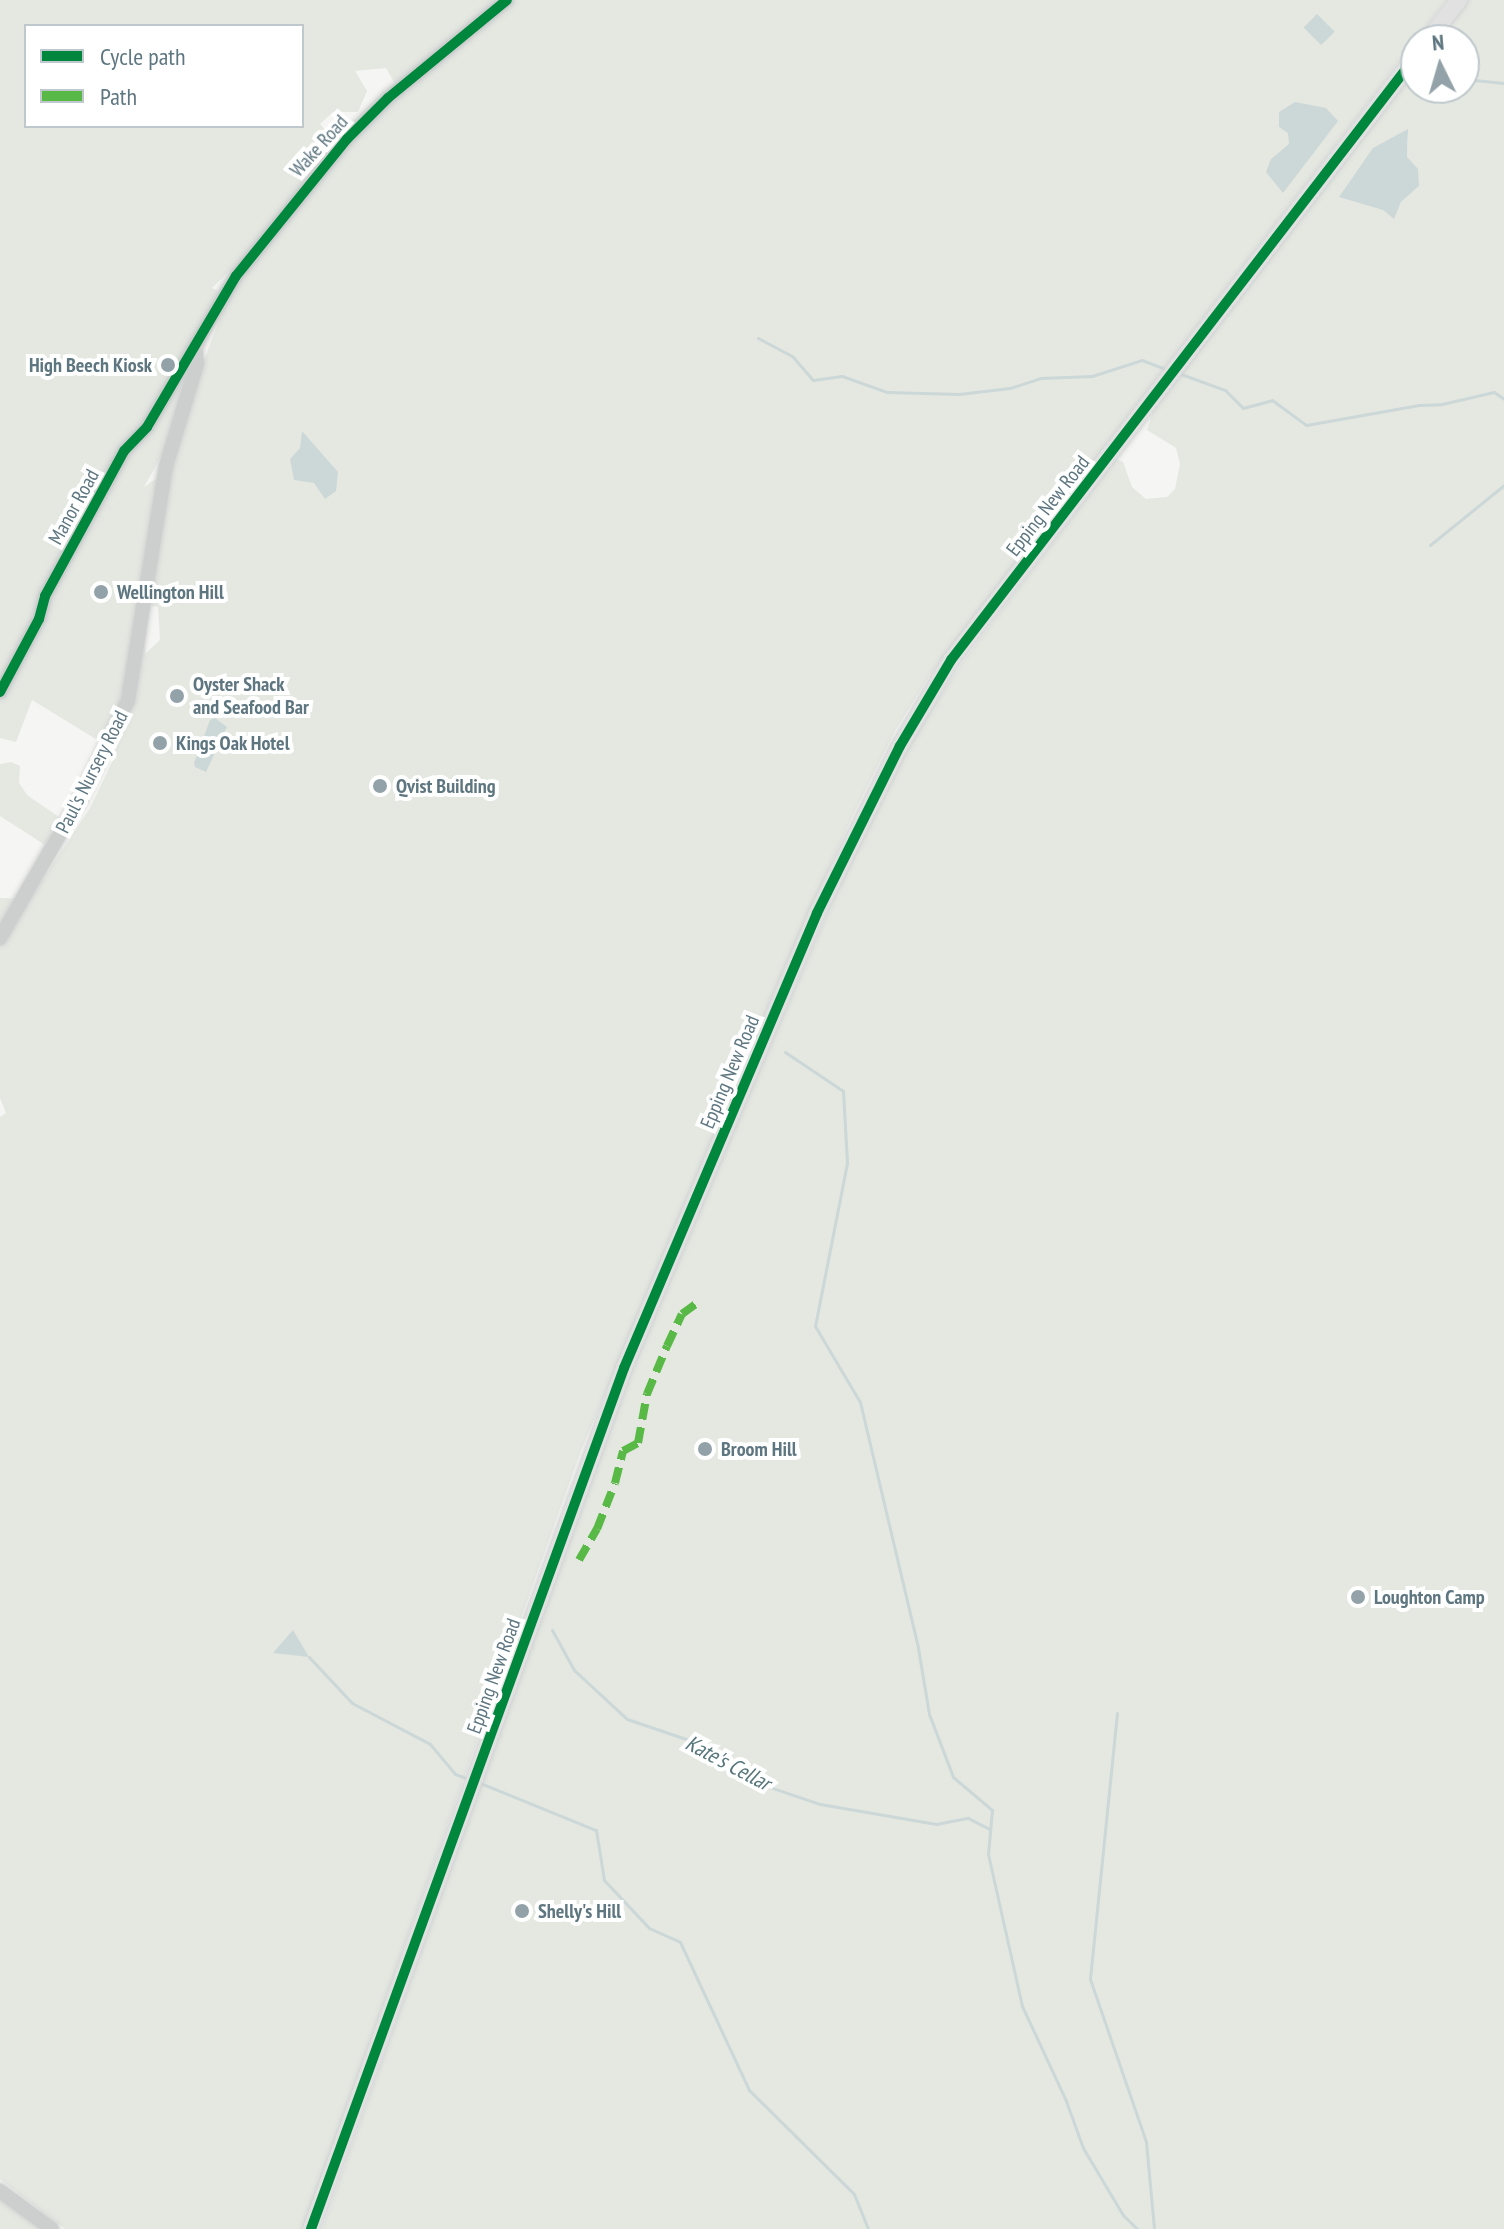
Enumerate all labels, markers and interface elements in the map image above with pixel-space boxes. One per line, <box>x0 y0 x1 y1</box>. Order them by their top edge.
legend <box>24 24 304 128</box>
north arrow <box>1400 24 1480 104</box>
text: N <box>1431 28 1445 57</box>
text: Cycle path <box>100 41 186 72</box>
text: Path <box>100 81 137 112</box>
street label: Wake Road <box>285 110 353 182</box>
place label: High Beech Kiosk <box>29 353 152 377</box>
marker: High Beech Kiosk <box>159 356 177 374</box>
street label: Epping New Road <box>1001 451 1095 561</box>
street label: Manor Road <box>44 465 104 549</box>
place label: Wellington Hill <box>117 580 224 604</box>
marker: Wellington Hill <box>92 583 110 601</box>
place label: Oyster Shack and Seafood Bar <box>193 672 309 719</box>
marker: Oyster Shack and Seafood Bar <box>168 687 186 705</box>
street label: Paul's Nursery Road <box>51 707 133 837</box>
place label: Kings Oak Hotel <box>176 731 290 755</box>
marker: Kings Oak Hotel <box>151 734 169 752</box>
place label: Qvist Building <box>396 774 496 798</box>
marker: Qvist Building <box>371 777 389 795</box>
street label: Epping New Road <box>695 1012 765 1132</box>
place label: Broom Hill <box>721 1437 797 1461</box>
marker: Broom Hill <box>696 1440 714 1458</box>
place label: Loughton Camp <box>1374 1585 1485 1609</box>
marker: Loughton Camp <box>1349 1588 1367 1606</box>
street label: Epping New Road <box>462 1615 526 1737</box>
water label: Kate's Cellar <box>681 1730 775 1796</box>
place label: Shelly's Hill <box>538 1899 621 1923</box>
marker: Shelly's Hill <box>513 1902 531 1920</box>

